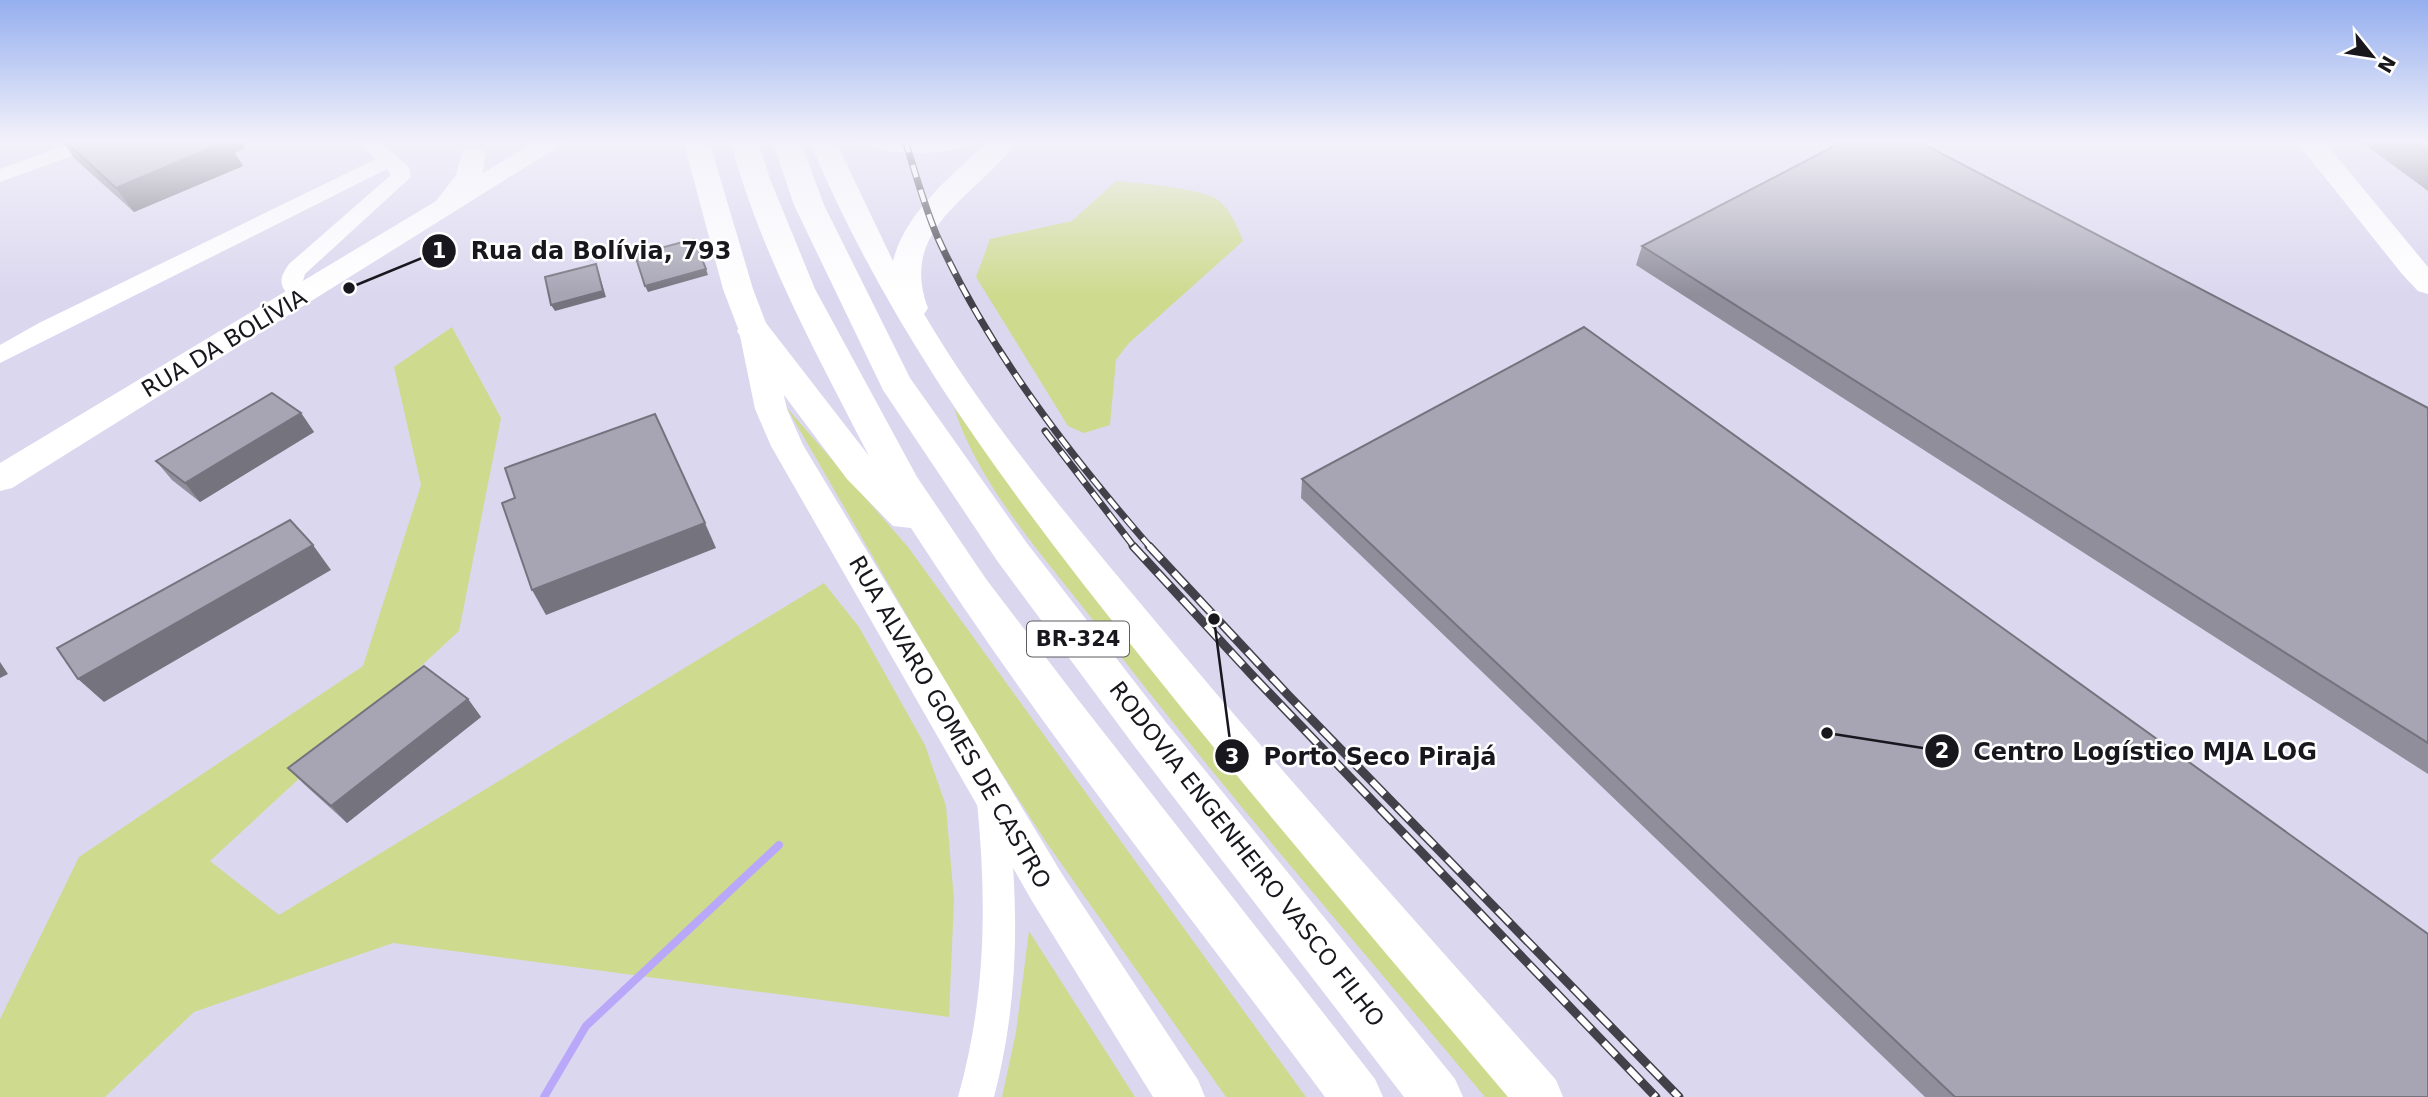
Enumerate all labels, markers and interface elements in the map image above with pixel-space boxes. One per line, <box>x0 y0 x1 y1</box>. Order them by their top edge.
north arrow <box>2337 21 2407 91</box>
text: N <box>2373 52 2400 77</box>
callout: Rua da Bolívia, 793 <box>422 228 745 273</box>
text: Rua da Bolívia, 793 <box>471 237 731 265</box>
text: 1 <box>432 239 446 263</box>
street label: RUA DA BOLÍVIA <box>136 283 311 402</box>
street label: RUA ALVARO GOMES DE CASTRO <box>844 551 1056 893</box>
road number: BR-324 <box>1027 622 1129 656</box>
street label: RODOVIA ENGENHEIRO VASCO FILHO <box>1104 676 1390 1032</box>
callout: Centro Logístico MJA LOG <box>1924 729 2331 774</box>
callout: Porto Seco Pirajá <box>1214 734 1510 779</box>
text: Centro Logístico MJA LOG <box>1973 738 2317 766</box>
text: 2 <box>1935 739 1949 763</box>
text: Porto Seco Pirajá <box>1263 743 1497 771</box>
text: 3 <box>1225 745 1239 769</box>

